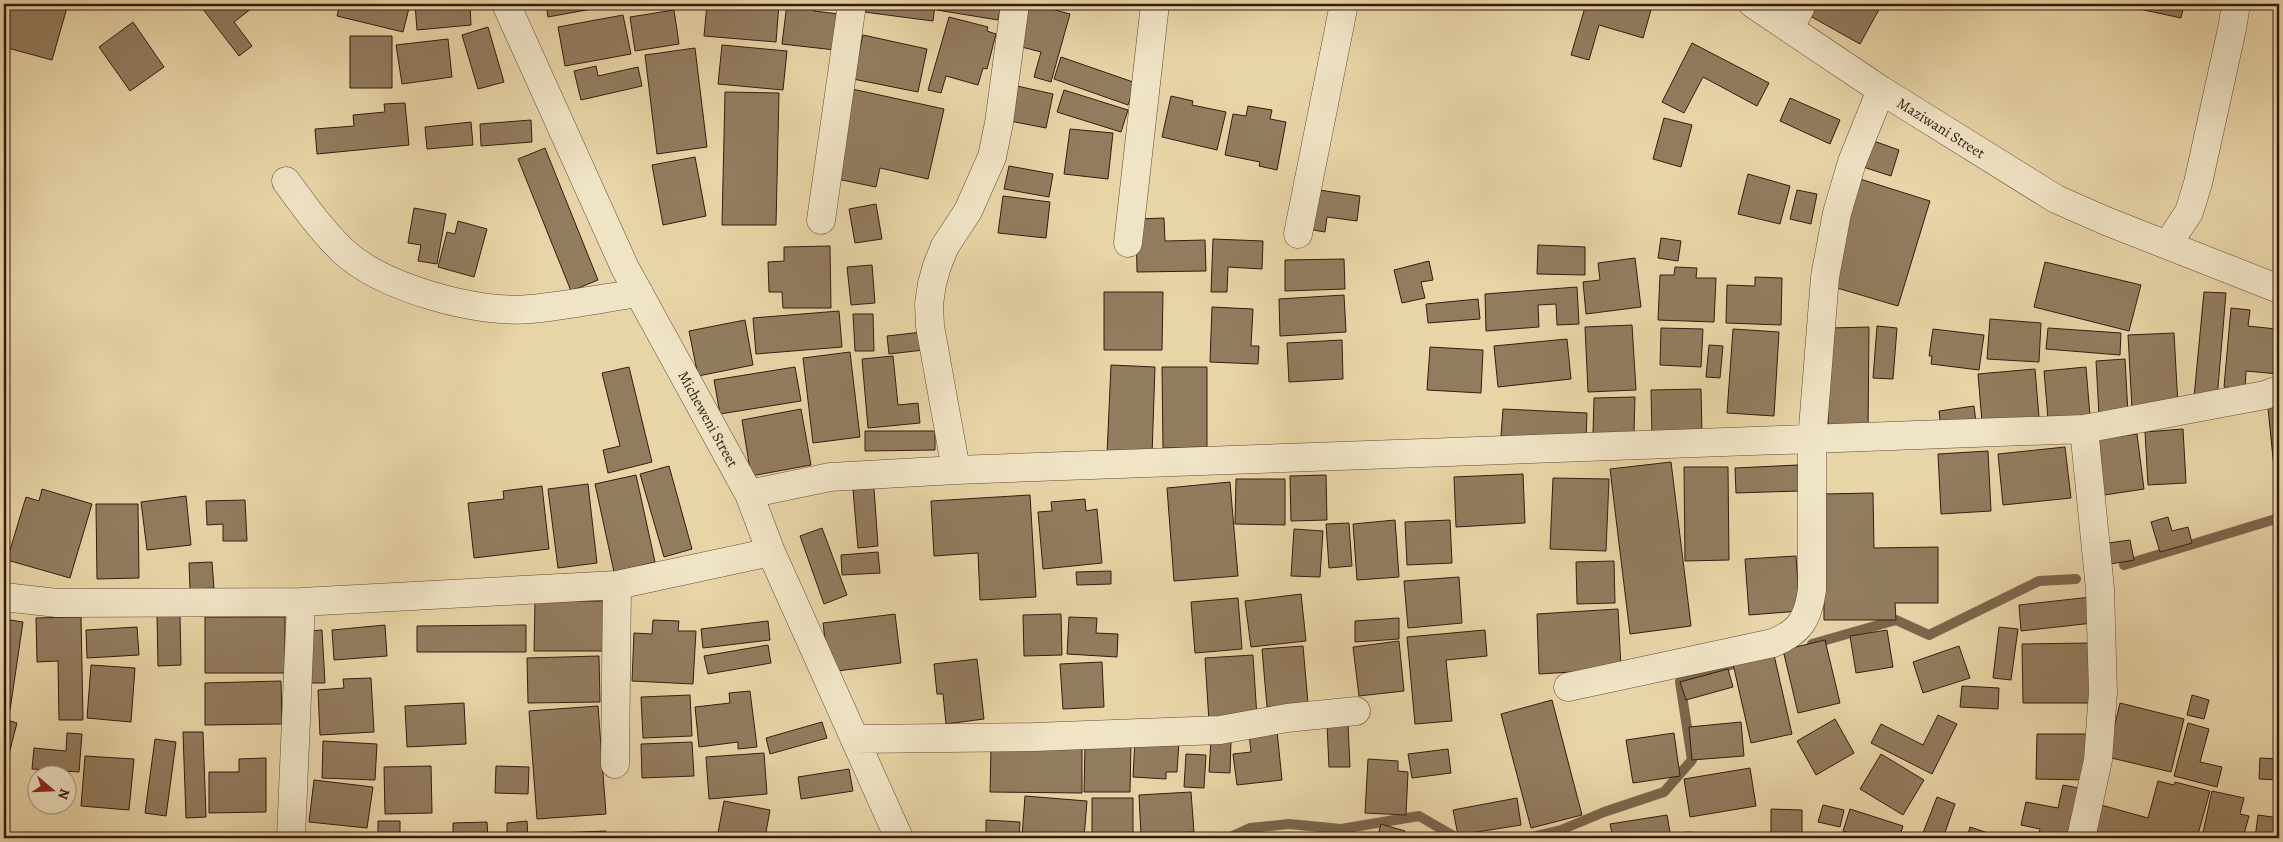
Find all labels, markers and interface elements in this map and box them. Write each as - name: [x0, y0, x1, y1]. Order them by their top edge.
- street label: Maziwani Street: [1893, 93, 1989, 163]
- street label: Micheweni Street: [673, 367, 743, 471]
- north arrow: [28, 764, 78, 814]
- text: N: [53, 786, 74, 802]

